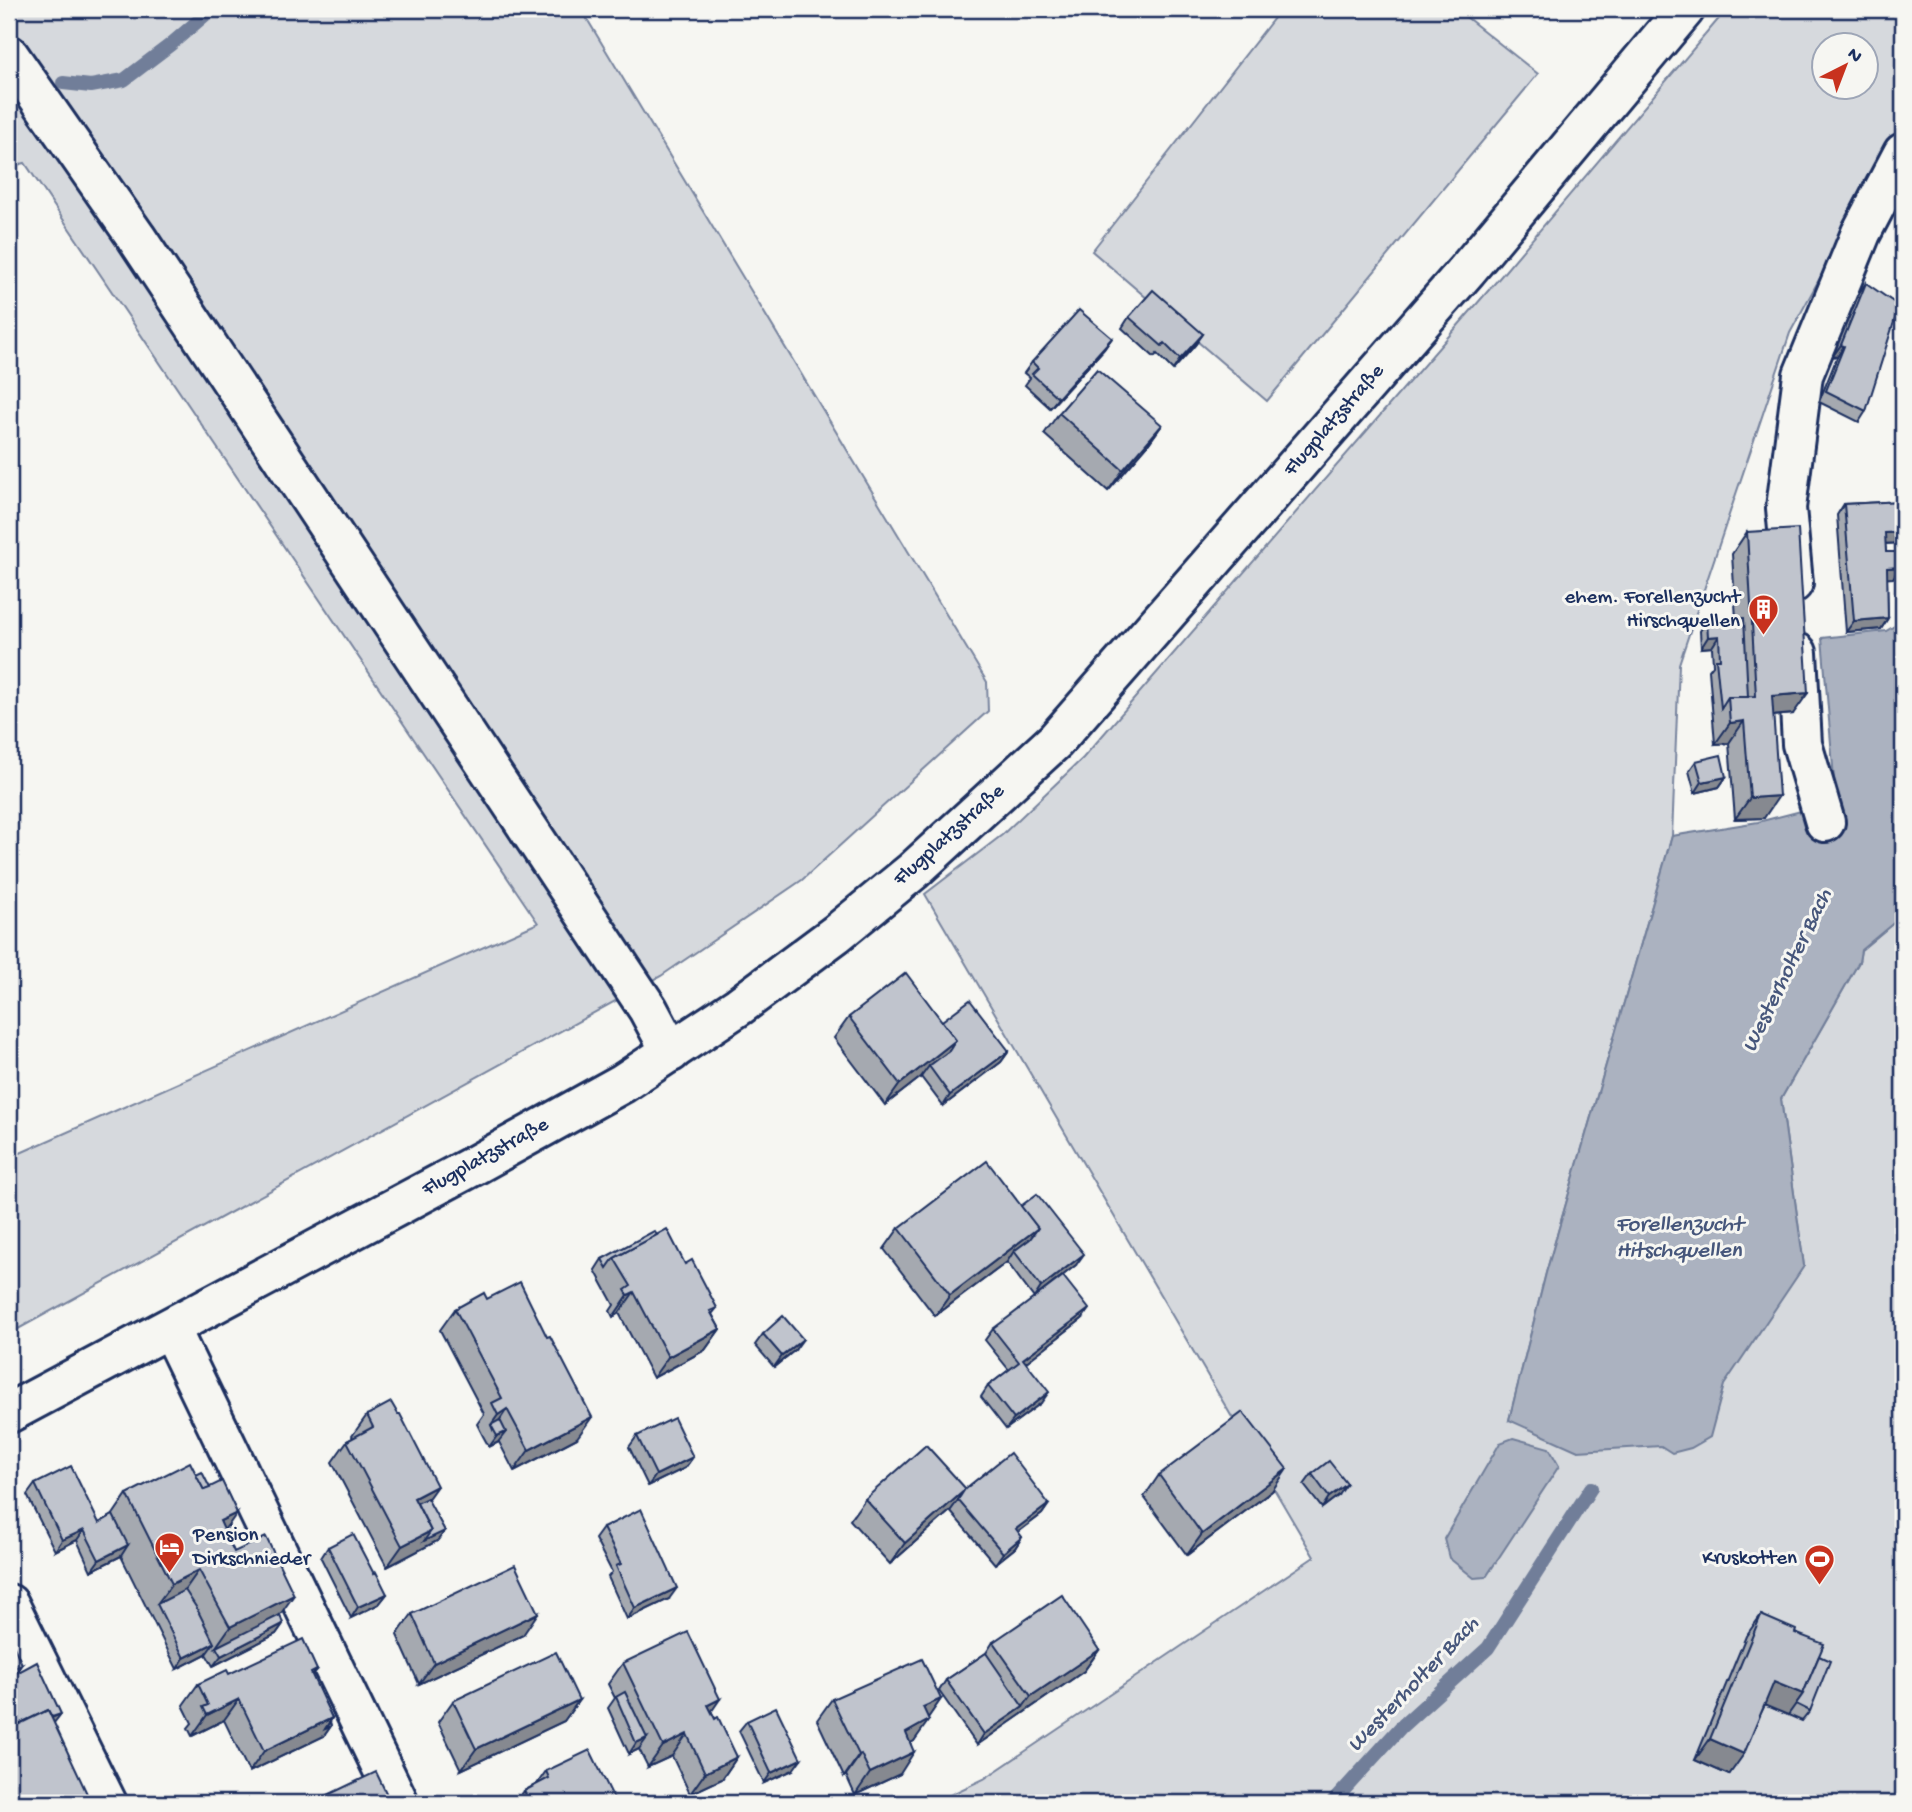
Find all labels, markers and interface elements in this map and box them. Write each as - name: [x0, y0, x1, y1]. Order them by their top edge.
- north arrow: [1811, 32, 1881, 102]
- text: N: [1842, 43, 1866, 69]
- street label: Flugplatzstraße: [1279, 359, 1391, 483]
- place label: ehem. Forellenzucht Hirschquellen: [1564, 586, 1742, 635]
- building icon: ehem. Forellenzucht Hirschquellen: [1746, 593, 1780, 637]
- street label: Flugplatzstraße: [889, 779, 1011, 893]
- water label: Westerholter Bach: [1737, 884, 1839, 1057]
- street label: Flugplatzstraße: [418, 1112, 555, 1204]
- water label: Forellenzucht Hitschquellen: [1615, 1212, 1746, 1265]
- place label: Pension Dirkschnieder: [191, 1524, 312, 1573]
- hotel icon: Pension Dirkschnieder: [153, 1531, 187, 1575]
- sports icon: Kruskotten: [1803, 1542, 1837, 1586]
- place label: Kruskotten: [1702, 1547, 1797, 1572]
- water label: Westerholter Bach: [1342, 1611, 1486, 1758]

